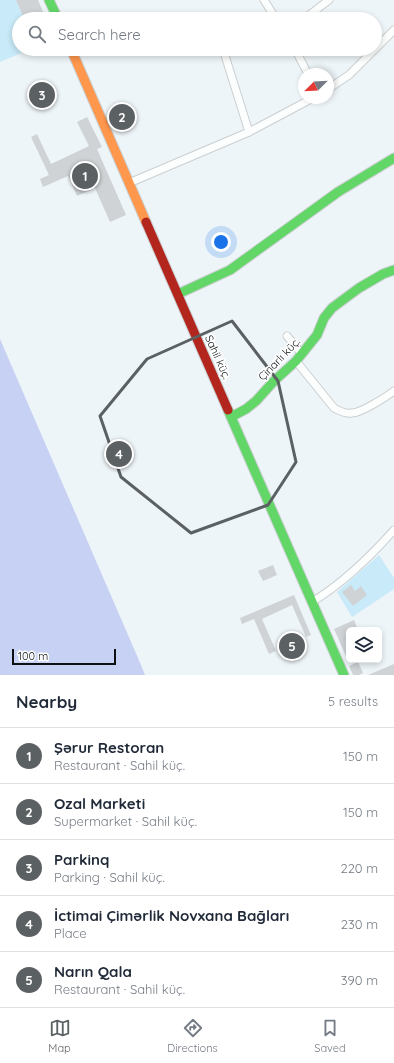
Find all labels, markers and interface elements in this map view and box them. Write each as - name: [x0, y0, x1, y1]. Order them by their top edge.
- search box: [12, 12, 382, 56]
- icon: search: [26, 23, 48, 45]
- text: Search here: [58, 25, 141, 44]
- north arrow: [298, 68, 334, 104]
- pin: 3: [29, 80, 55, 110]
- pin: 2: [109, 102, 135, 132]
- pin: 1: [72, 161, 98, 191]
- your location: [211, 232, 231, 252]
- street label: Sahil küç.: [202, 333, 234, 381]
- street label: Çinarlı küç.: [255, 335, 303, 383]
- pin: 4: [106, 439, 132, 469]
- map controls: [346, 627, 382, 663]
- button: layers: [346, 627, 382, 663]
- pin: 5: [279, 631, 305, 661]
- scale bar: [12, 647, 116, 666]
- text: 100 m: [18, 649, 48, 663]
- text: Nearby: [16, 691, 77, 712]
- text: 5 results: [328, 693, 378, 709]
- text: Şərur Restoran: [54, 738, 164, 757]
- text: 1: [26, 748, 32, 764]
- text: 150 m: [343, 748, 378, 764]
- text: Restaurant · Sahil küç.: [54, 757, 185, 773]
- text: Ozal Marketi: [54, 794, 145, 813]
- text: 2: [25, 804, 33, 820]
- text: 150 m: [343, 804, 378, 820]
- text: Supermarket · Sahil küç.: [54, 813, 197, 829]
- text: Parkinq: [54, 850, 109, 869]
- text: 3: [26, 860, 32, 876]
- text: 220 m: [340, 860, 378, 876]
- text: Parking · Sahil küç.: [54, 869, 165, 885]
- text: İctimai Çimərlik Novxana Bağları: [54, 906, 289, 925]
- text: 4: [25, 916, 33, 932]
- text: 230 m: [341, 916, 378, 932]
- text: Place: [54, 925, 87, 941]
- text: Narın Qala: [54, 962, 132, 981]
- text: 5: [25, 972, 33, 988]
- text: 390 m: [341, 972, 378, 988]
- text: Restaurant · Sahil küç.: [54, 981, 185, 997]
- tab: Map: [48, 1017, 71, 1055]
- tab: Directions: [167, 1017, 218, 1055]
- tab: Saved: [314, 1017, 346, 1055]

